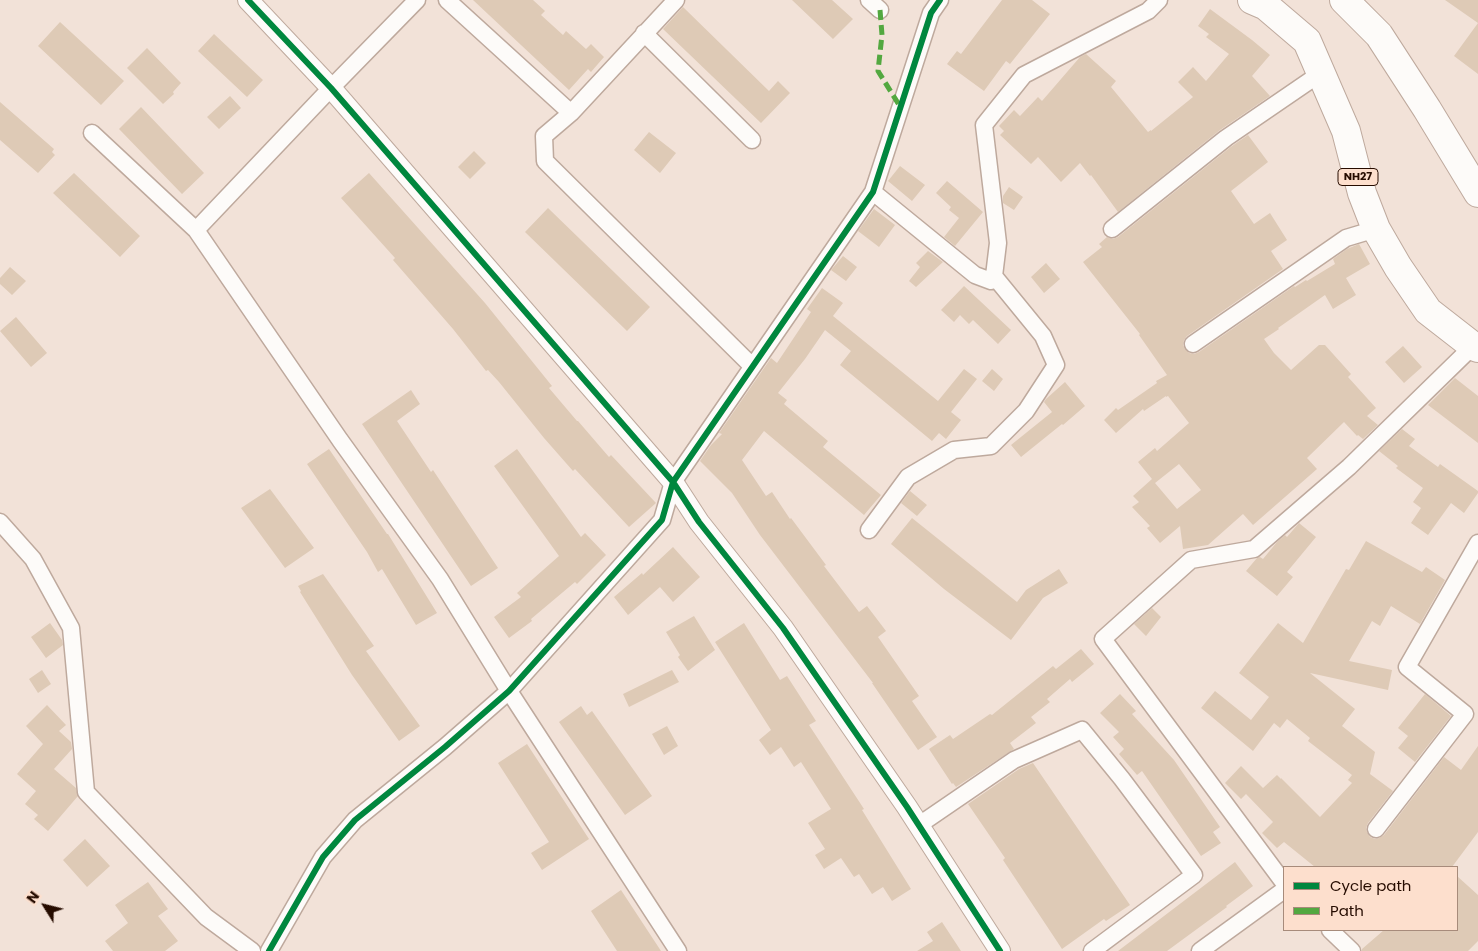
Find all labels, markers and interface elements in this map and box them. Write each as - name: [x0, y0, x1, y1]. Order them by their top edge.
- road number: NH27: [1338, 168, 1378, 186]
- legend: [1283, 866, 1458, 931]
- text: Cycle path: [1330, 875, 1411, 896]
- north arrow: [20, 881, 70, 931]
- text: N: [22, 887, 44, 907]
- text: Path: [1330, 900, 1364, 921]

